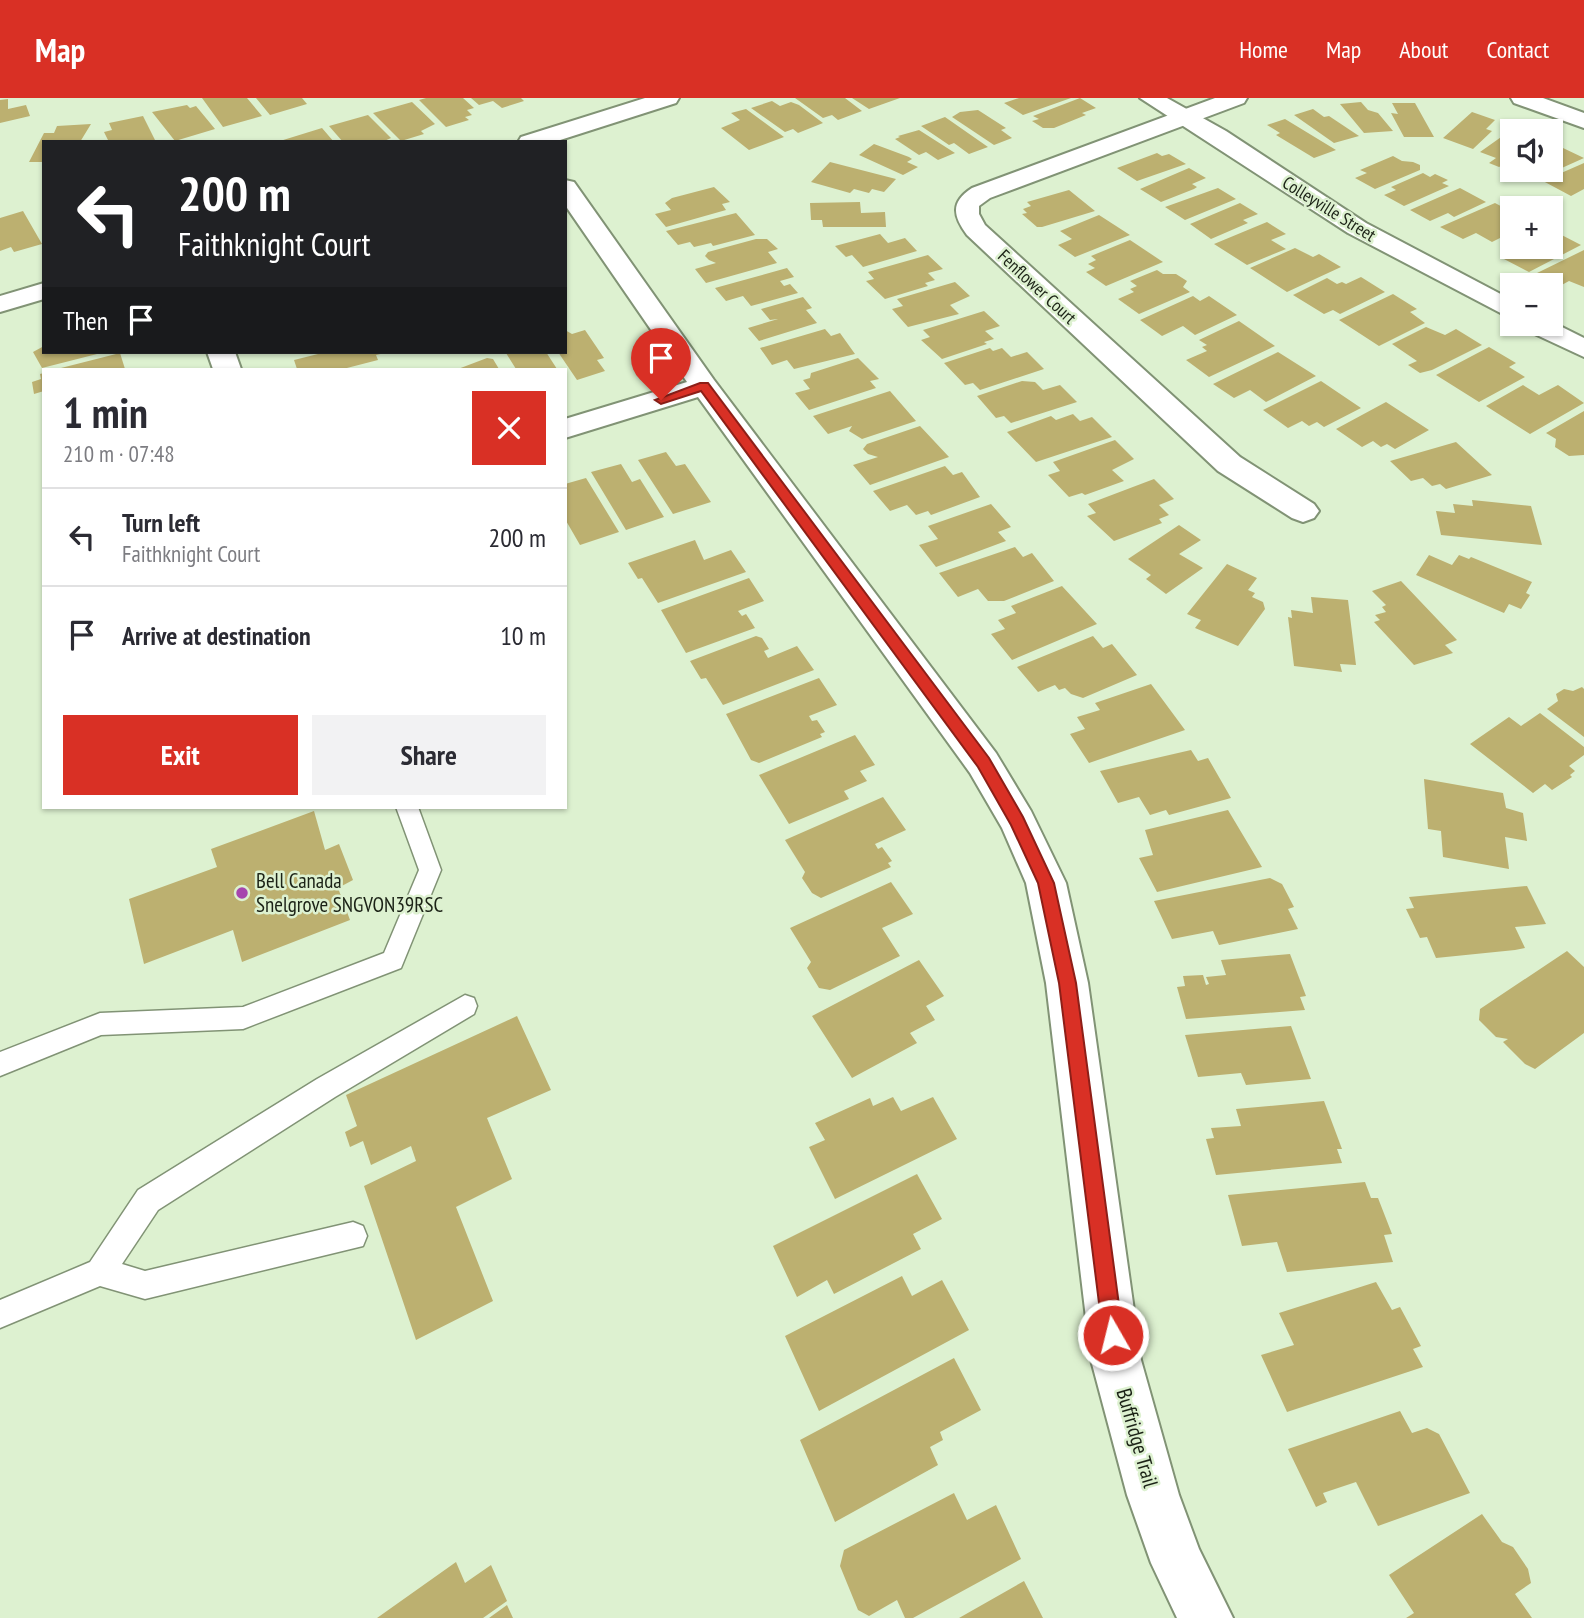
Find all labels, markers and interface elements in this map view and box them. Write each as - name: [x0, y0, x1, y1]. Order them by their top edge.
- text: Map: [35, 28, 85, 71]
- text: Home: [1239, 34, 1288, 65]
- text: Map: [1326, 34, 1361, 65]
- text: About: [1399, 34, 1448, 65]
- text: Contact: [1486, 34, 1549, 65]
- map controls: [1500, 119, 1563, 336]
- button: sound: [1500, 119, 1563, 182]
- text: 200 m: [178, 161, 291, 225]
- icon: left: [63, 168, 154, 259]
- street label: Colleyville Street: [1278, 171, 1380, 246]
- button: +: [1500, 196, 1563, 259]
- text: Faithknight Court: [178, 223, 371, 265]
- street label: Fenflower Court: [993, 244, 1081, 329]
- button: −: [1500, 273, 1563, 336]
- icon: arrive: [122, 301, 160, 339]
- text: Then: [63, 304, 108, 337]
- pin: [631, 328, 691, 400]
- icon: arrive: [642, 339, 680, 377]
- text: 1 min: [63, 385, 148, 440]
- button: close: [472, 391, 546, 465]
- text: 210 m · 07:48: [63, 439, 175, 468]
- text: Turn left: [122, 506, 200, 539]
- icon: left: [63, 518, 101, 556]
- text: 200 m: [488, 521, 546, 554]
- text: Faithknight Court: [122, 539, 260, 568]
- icon: arrive: [63, 616, 101, 654]
- text: Arrive at destination: [122, 619, 311, 652]
- text: 10 m: [500, 619, 546, 652]
- button: Exit: [63, 715, 298, 795]
- button: Share: [312, 715, 546, 795]
- place label: Bell Canada Snelgrove SNGVON39RSC: [256, 867, 443, 918]
- marker: Bell Canada Snelgrove SNGVON39RSC: [234, 885, 250, 901]
- position arrow: [1076, 1298, 1150, 1372]
- street label: Buffridge Trail: [1110, 1385, 1165, 1491]

